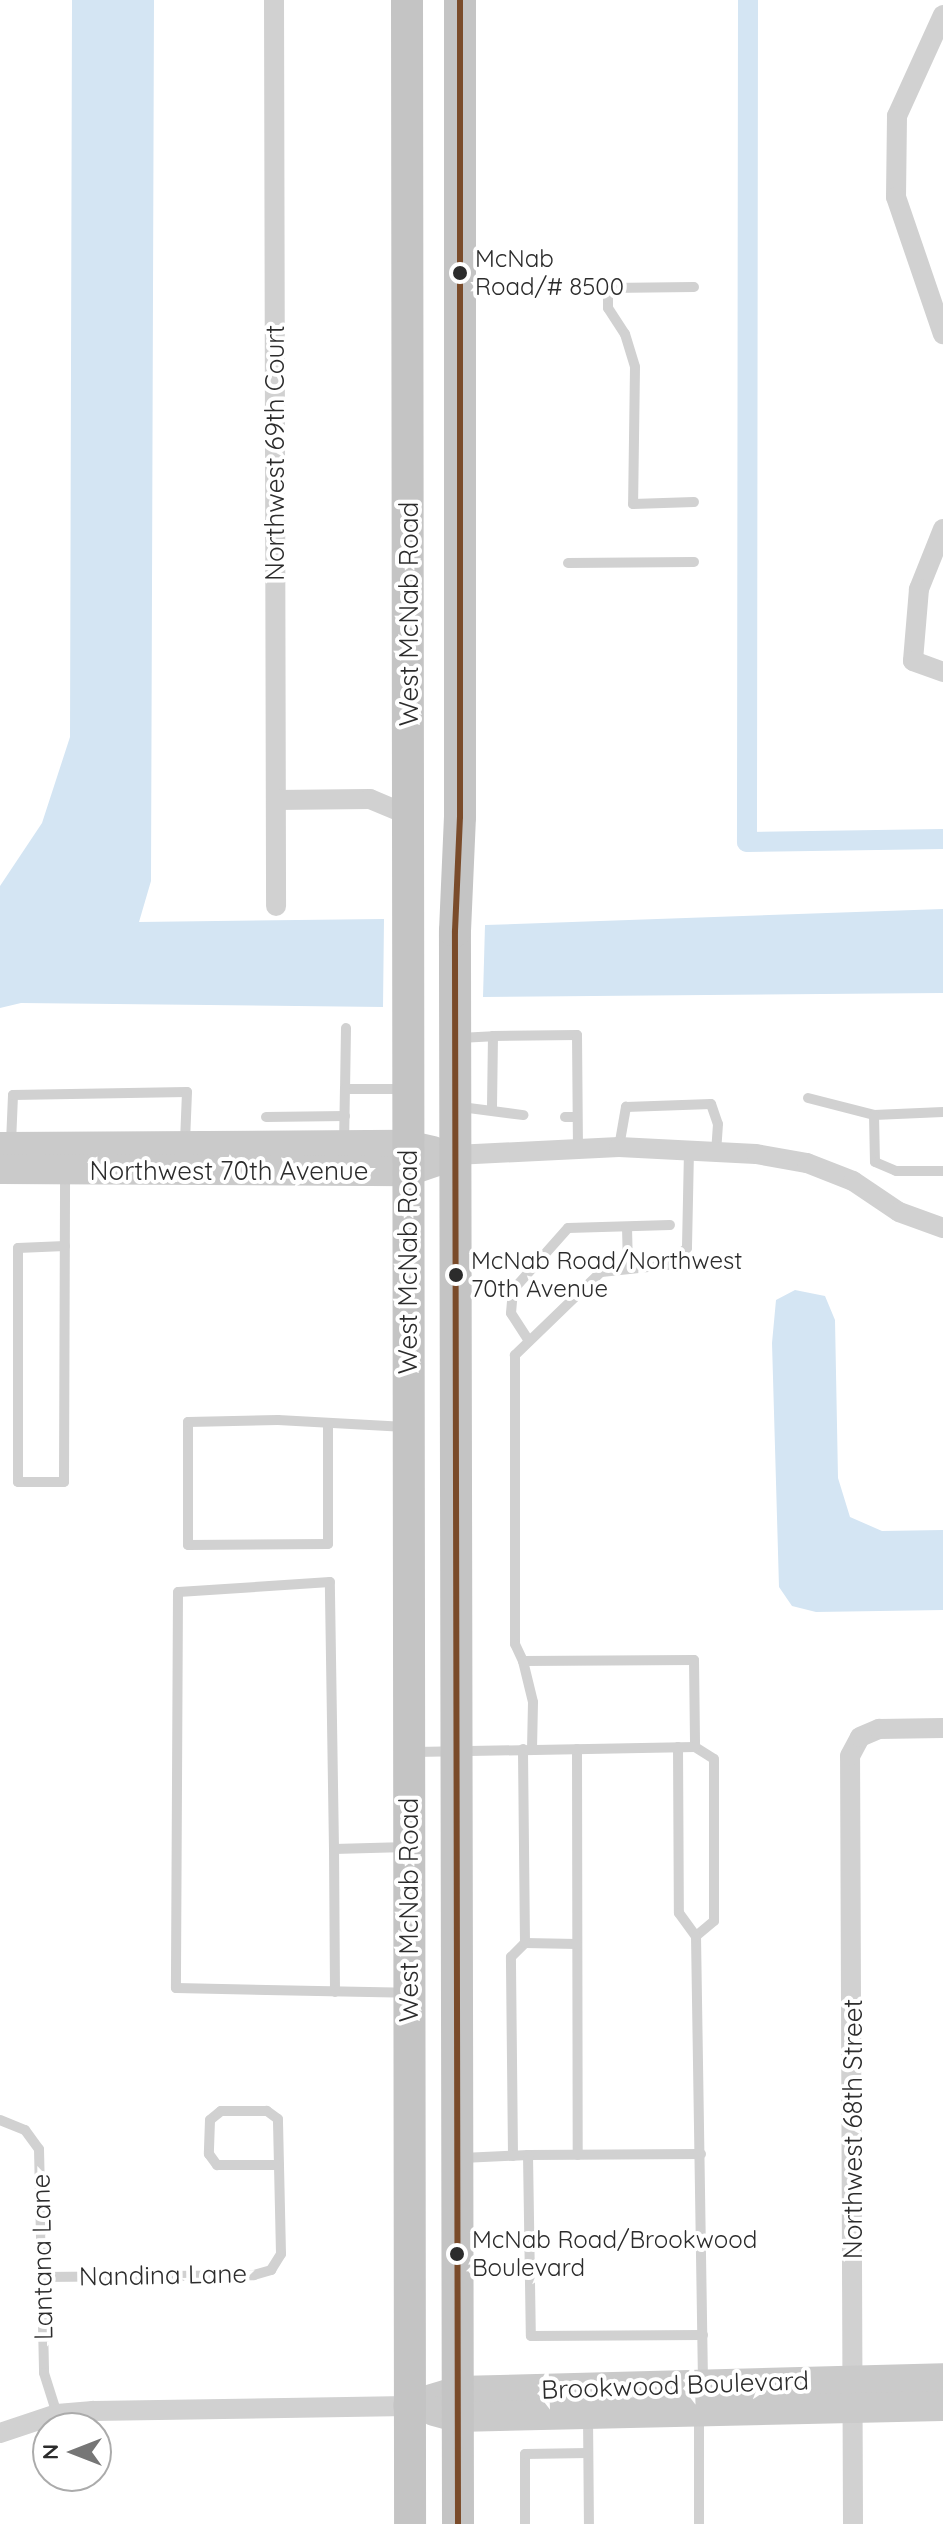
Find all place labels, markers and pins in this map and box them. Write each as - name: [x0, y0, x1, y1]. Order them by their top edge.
- place label: McNab Road/# 8500: [475, 245, 624, 301]
- marker: McNab Road/# 8500: [452, 265, 468, 281]
- place label: McNab Road/Northwest 70th Avenue: [471, 1247, 742, 1303]
- marker: McNab Road/Northwest 70th Avenue: [448, 1267, 464, 1283]
- place label: McNab Road/Brookwood Boulevard: [472, 2226, 757, 2282]
- marker: McNab Road/Brookwood Boulevard: [449, 2246, 465, 2262]

